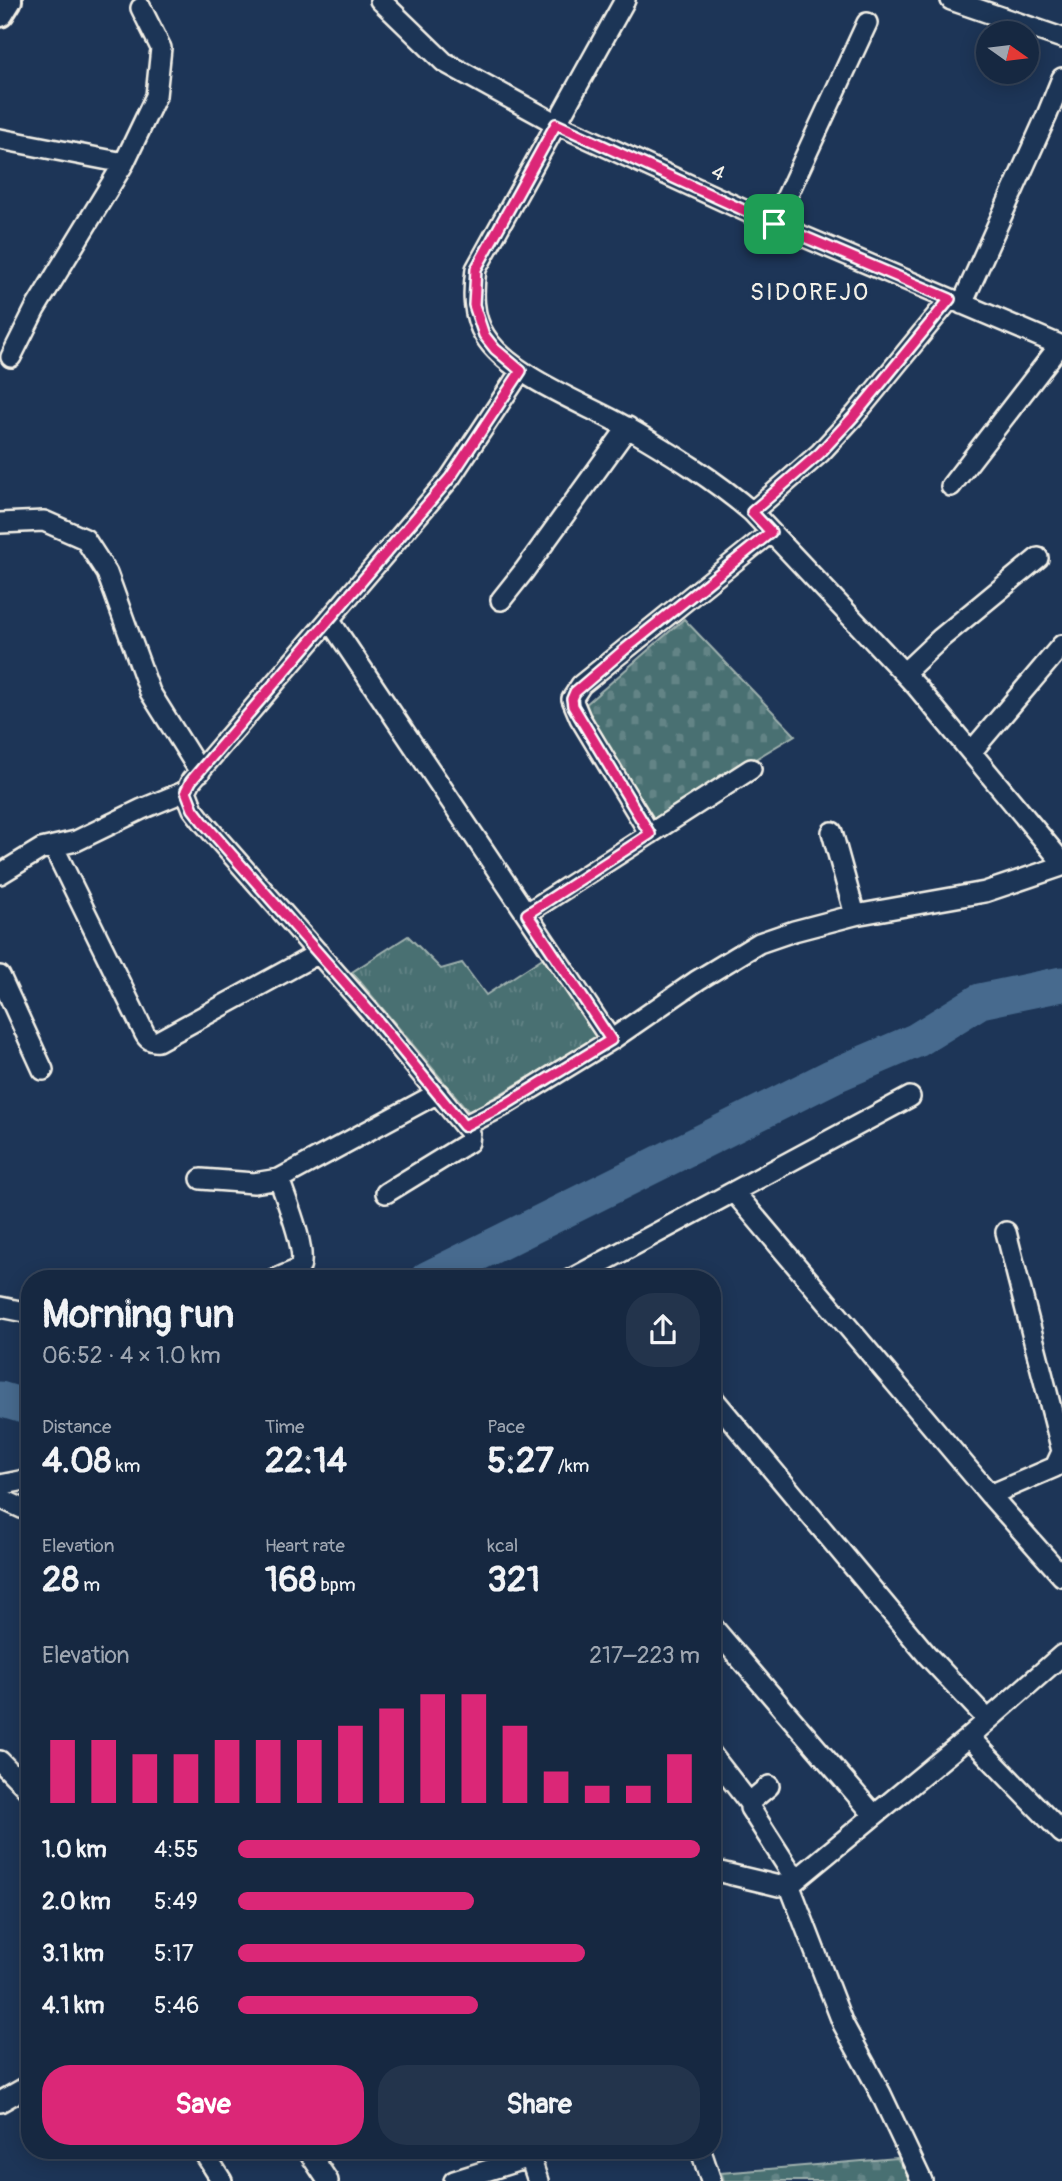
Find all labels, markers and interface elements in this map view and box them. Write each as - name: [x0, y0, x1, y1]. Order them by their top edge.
- north arrow: [976, 21, 1040, 84]
- map controls: [976, 21, 1039, 84]
- street label: 4: [707, 158, 729, 188]
- pin: [744, 194, 804, 254]
- icon: arrive: [755, 205, 793, 243]
- district label: SIDOREJO: [750, 278, 870, 307]
- text: Morning run: [42, 1291, 234, 1339]
- button: share: [626, 1293, 700, 1367]
- text: 06:52 · 4 × 1.0 km: [42, 1341, 221, 1370]
- text: Distance: [42, 1415, 111, 1439]
- text: Time: [265, 1415, 304, 1439]
- text: Pace: [487, 1415, 525, 1439]
- text: 4.08: [42, 1439, 112, 1483]
- text: 22:14: [265, 1439, 347, 1483]
- text: 5:27: [487, 1439, 554, 1483]
- text: km: [112, 1454, 140, 1478]
- text: /km: [554, 1454, 589, 1478]
- text: Elevation: [42, 1534, 114, 1558]
- text: Heart rate: [265, 1534, 345, 1558]
- text: kcal: [487, 1534, 518, 1558]
- text: 28: [42, 1558, 79, 1602]
- text: 168: [265, 1558, 316, 1602]
- text: 321: [487, 1558, 540, 1602]
- text: m: [79, 1573, 100, 1597]
- text: bpm: [316, 1573, 356, 1597]
- text: Elevation: [42, 1641, 130, 1670]
- text: 217–223 m: [589, 1641, 700, 1670]
- text: 1.0 km: [42, 1835, 107, 1864]
- text: 4:55: [154, 1835, 198, 1864]
- text: 2.0 km: [42, 1887, 111, 1916]
- text: 5:49: [154, 1887, 198, 1916]
- text: 3.1 km: [42, 1939, 104, 1968]
- text: 5:17: [154, 1939, 194, 1968]
- text: 4.1 km: [42, 1991, 104, 2020]
- text: 5:46: [154, 1991, 199, 2020]
- button: Save: [42, 2065, 364, 2145]
- button: Share: [378, 2065, 700, 2145]

